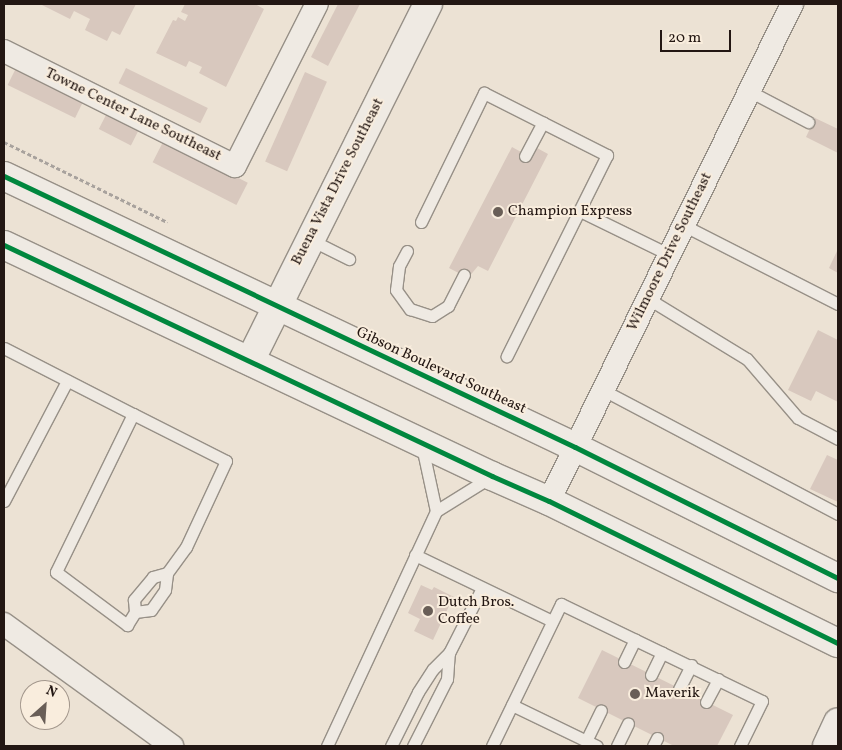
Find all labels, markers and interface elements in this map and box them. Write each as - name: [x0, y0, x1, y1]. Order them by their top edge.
- scale bar: [662, 20, 733, 52]
- text: 20 m: [668, 28, 701, 49]
- street label: Towne Center Lane Southeast: [42, 64, 224, 166]
- street label: Buena Vista Drive Southeast: [288, 95, 388, 269]
- street label: Wilmoore Drive Southeast: [624, 170, 716, 334]
- place label: Champion Express: [508, 203, 632, 221]
- marker: Champion Express: [492, 206, 504, 218]
- street label: Gibson Boulevard Southeast: [353, 324, 529, 418]
- place label: Dutch Bros. Coffee: [438, 593, 514, 628]
- marker: Dutch Bros. Coffee: [422, 605, 434, 617]
- north arrow: [20, 680, 70, 730]
- text: N: [43, 681, 60, 703]
- place label: Maverik: [645, 685, 700, 703]
- marker: Maverik: [629, 688, 641, 700]

